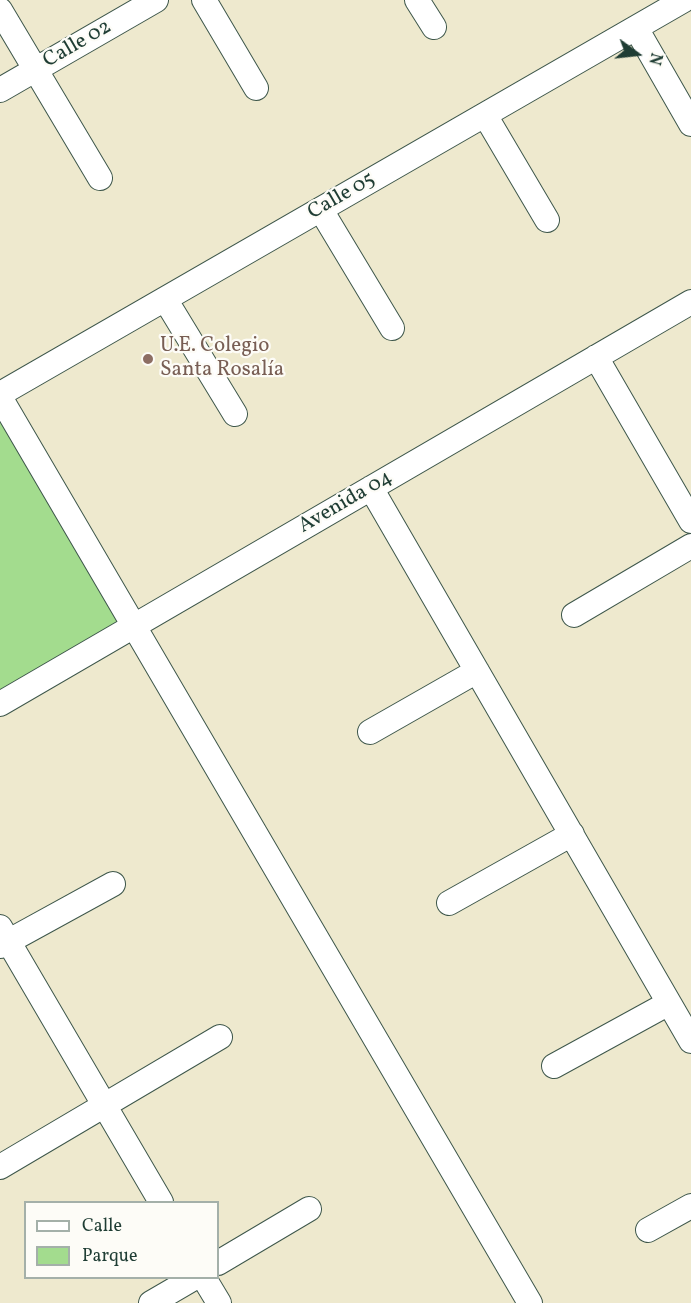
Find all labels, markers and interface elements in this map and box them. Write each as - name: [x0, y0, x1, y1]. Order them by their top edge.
- street label: Calle 02: [39, 15, 117, 75]
- north arrow: [607, 24, 667, 84]
- text: N: [642, 50, 667, 67]
- street label: Calle 05: [304, 168, 380, 226]
- place label: U.E. Colegio Santa Rosalía: [160, 334, 284, 384]
- marker: U.E. Colegio Santa Rosalía: [141, 352, 155, 366]
- street label: Avenida 04: [295, 466, 397, 540]
- legend: [24, 1201, 219, 1279]
- text: Calle: [82, 1214, 122, 1239]
- text: Parque: [82, 1244, 137, 1269]

